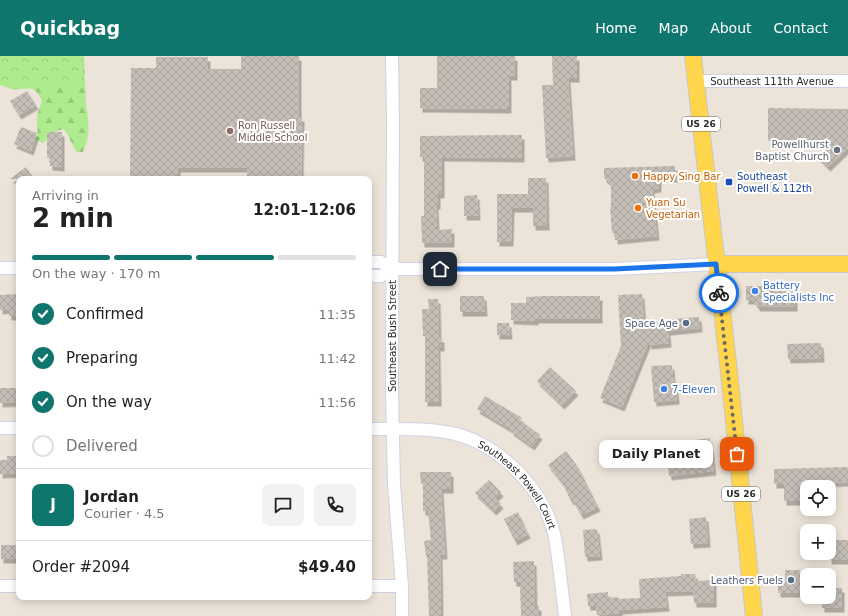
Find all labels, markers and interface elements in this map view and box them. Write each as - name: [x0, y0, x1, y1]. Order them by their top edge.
- text: Quickbag: [20, 17, 120, 39]
- text: Home: [595, 20, 637, 36]
- text: Map: [659, 20, 688, 36]
- text: About: [710, 20, 752, 36]
- text: Contact: [774, 20, 828, 36]
- street label: Southeast 111th Avenue: [710, 76, 834, 87]
- road number: US 26: [682, 117, 720, 131]
- place label: Ron Russell Middle School: [238, 120, 307, 143]
- marker: Ron Russell Middle School: [225, 126, 235, 136]
- place label: Powellhurst Baptist Church: [755, 139, 829, 162]
- marker: Powellhurst Baptist Church: [832, 145, 842, 155]
- marker: Happy Sing Bar: [630, 171, 640, 181]
- place label: Happy Sing Bar: [643, 171, 721, 182]
- place label: Southeast Powell & 112th: [737, 171, 812, 194]
- marker: Southeast Powell & 112th: [724, 177, 734, 187]
- text: Arriving in: [32, 188, 99, 203]
- place label: Yuan Su Vegetarian: [645, 197, 700, 220]
- text: 12:01–12:06: [253, 201, 356, 219]
- text: 2 min: [32, 203, 114, 233]
- marker: Yuan Su Vegetarian: [633, 203, 643, 213]
- pin: [423, 252, 457, 286]
- icon: home: [429, 258, 451, 280]
- text: On the way · 170 m: [32, 266, 160, 281]
- courier: [699, 273, 739, 313]
- street label: Southeast Bush Street: [387, 280, 398, 392]
- place label: Battery Specialists Inc: [763, 280, 834, 303]
- icon: bike: [708, 282, 730, 304]
- marker: Battery Specialists Inc: [750, 286, 760, 296]
- icon: check: [32, 303, 54, 325]
- text: Confirmed: [66, 305, 144, 323]
- text: 11:35: [319, 307, 356, 322]
- place label: Space Age: [625, 318, 678, 329]
- marker: Space Age: [681, 318, 691, 328]
- icon: check: [32, 347, 54, 369]
- text: Preparing: [66, 349, 138, 367]
- text: 11:42: [319, 351, 356, 366]
- marker: 7-Eleven: [659, 384, 669, 394]
- place label: 7-Eleven: [672, 384, 716, 395]
- icon: check: [32, 391, 54, 413]
- text: On the way: [66, 393, 152, 411]
- text: 11:56: [319, 395, 356, 410]
- text: Delivered: [66, 437, 138, 455]
- pin: [720, 437, 754, 471]
- street label: Southeast Powell Court: [476, 438, 558, 531]
- callout: Daily Planet: [599, 440, 713, 468]
- icon: bag: [726, 443, 748, 465]
- text: Daily Planet: [612, 446, 700, 461]
- map controls: [800, 480, 836, 604]
- button: locate: [800, 480, 836, 516]
- button: chat: [262, 484, 304, 526]
- button: phone: [314, 484, 356, 526]
- road number: US 26: [722, 487, 760, 501]
- text: Jordan: [84, 488, 139, 506]
- text: J: [50, 496, 56, 514]
- text: Courier · 4.5: [84, 506, 165, 521]
- button: +: [800, 524, 836, 560]
- text: Order #2094: [32, 558, 130, 576]
- text: $49.40: [298, 558, 356, 576]
- button: −: [800, 568, 836, 604]
- place label: Leathers Fuels: [711, 575, 783, 586]
- marker: Leathers Fuels: [786, 575, 796, 585]

